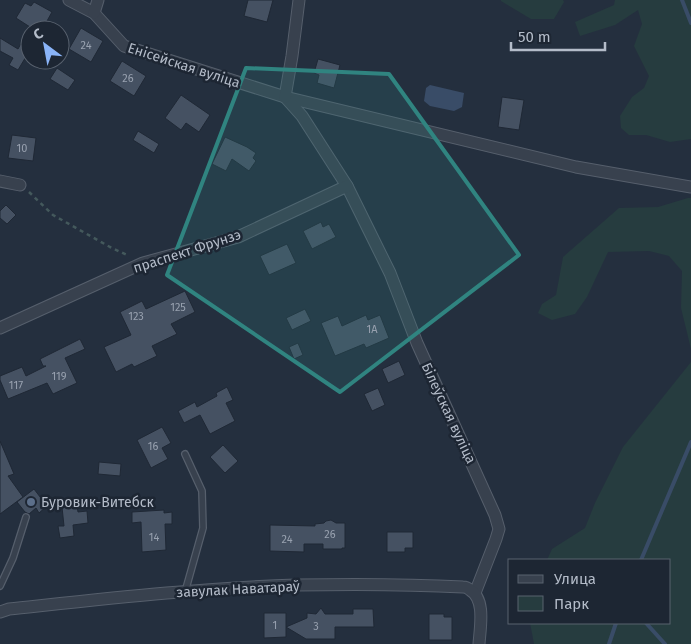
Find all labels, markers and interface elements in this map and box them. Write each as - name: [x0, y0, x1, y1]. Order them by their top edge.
- north arrow: [20, 20, 70, 70]
- scale bar: [511, 20, 605, 52]
- text: С: [30, 25, 46, 44]
- text: 50 m: [518, 28, 551, 46]
- house number: 24: [81, 39, 92, 52]
- street label: Енісейская вуліца: [126, 39, 242, 92]
- house number: 26: [122, 72, 134, 85]
- house number: 10: [17, 142, 27, 155]
- street label: праспект Фрунзэ: [131, 226, 243, 277]
- house number: 125: [170, 301, 186, 314]
- house number: 123: [128, 310, 144, 323]
- house number: 1А: [366, 323, 378, 336]
- street label: Білеўская вуліца: [418, 360, 479, 466]
- house number: 119: [51, 370, 67, 383]
- house number: 117: [9, 379, 23, 392]
- house number: 16: [148, 440, 158, 453]
- place label: Буровик-Витебск: [41, 494, 154, 511]
- marker: Буровик-Витебск: [25, 496, 37, 508]
- house number: 26: [324, 528, 336, 541]
- house number: 14: [149, 531, 159, 544]
- house number: 24: [282, 533, 293, 546]
- legend: [508, 559, 671, 624]
- text: Улица: [554, 570, 596, 588]
- street label: завулак Наватараў: [176, 578, 300, 601]
- text: Парк: [554, 595, 589, 613]
- house number: 1: [273, 619, 277, 632]
- house number: 3: [313, 620, 319, 633]

